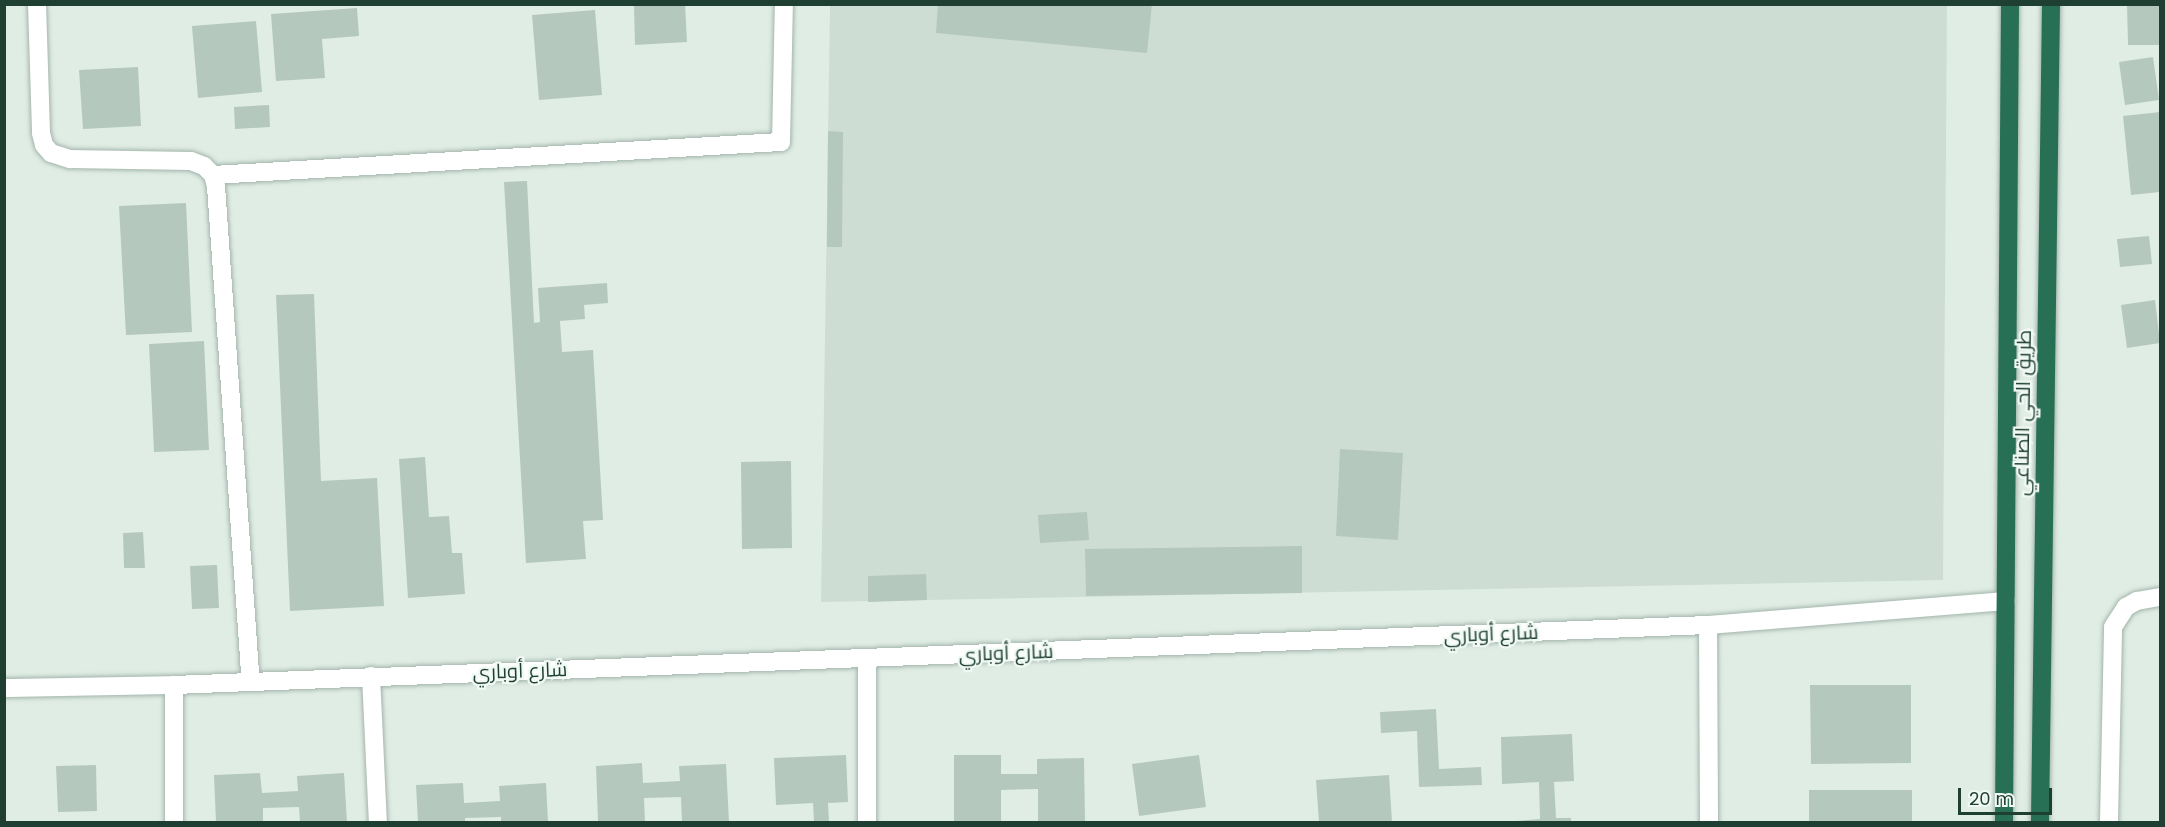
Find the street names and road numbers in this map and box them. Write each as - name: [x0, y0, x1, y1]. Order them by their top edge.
- street label: طريق الحي الصناعي: [2010, 330, 2036, 496]
- street label: شارع أوباري: [1443, 620, 1539, 648]
- street label: شارع أوباري: [958, 639, 1054, 667]
- street label: شارع أوباري: [472, 657, 568, 685]

